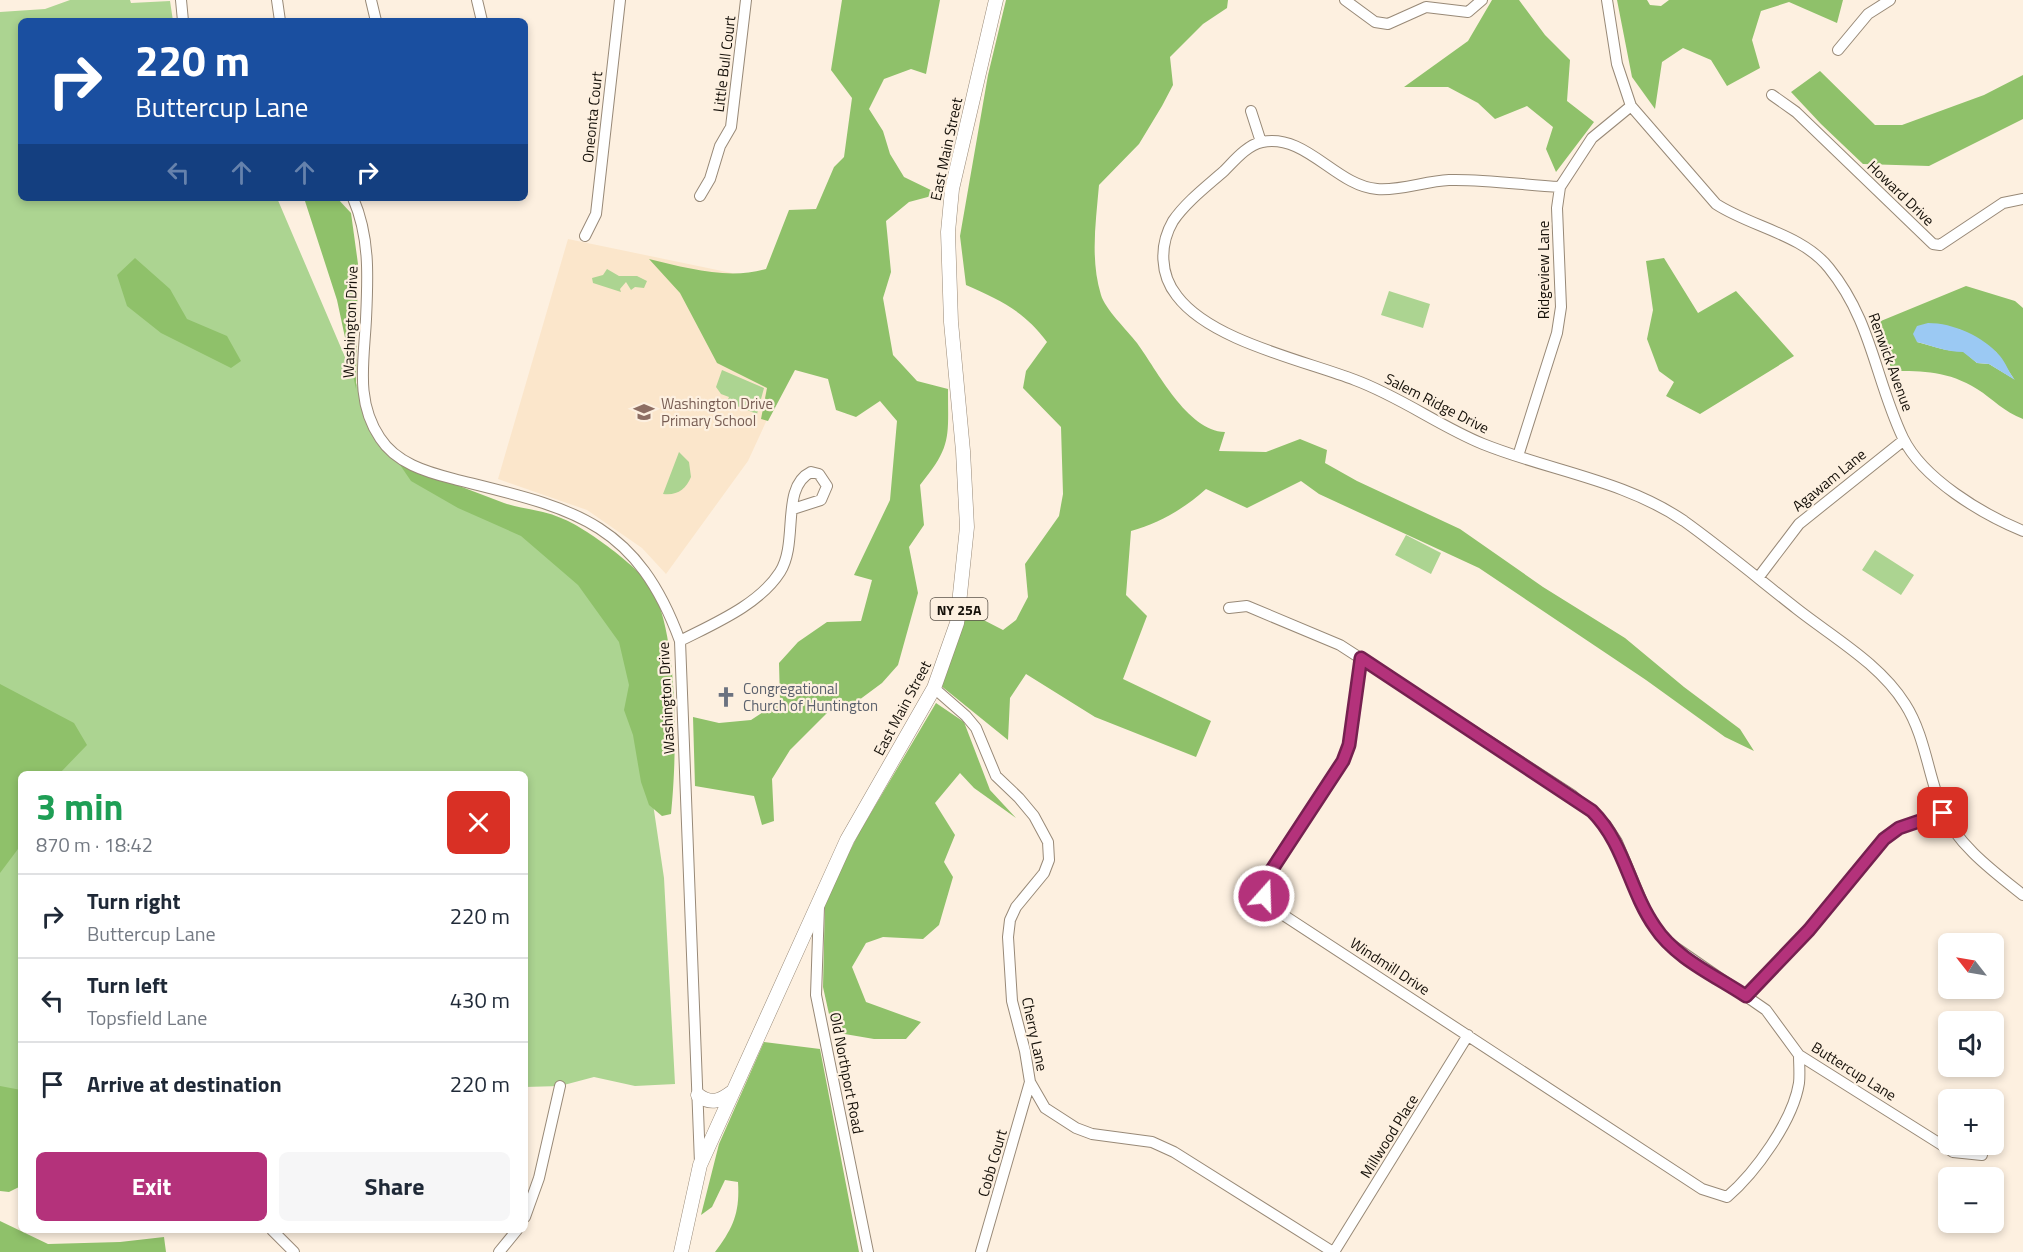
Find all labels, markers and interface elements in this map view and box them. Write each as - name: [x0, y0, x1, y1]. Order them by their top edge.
- street label: Little Bull Court: [707, 14, 741, 114]
- text: 220 m: [135, 28, 250, 92]
- icon: right: [36, 42, 114, 120]
- street label: Oneonta Court: [576, 69, 608, 164]
- text: Buttercup Lane: [135, 86, 309, 127]
- street label: East Main Street: [924, 95, 968, 203]
- street label: Howard Drive: [1862, 155, 1940, 231]
- icon: left: [162, 156, 195, 189]
- icon: ahead: [225, 156, 258, 189]
- icon: ahead: [288, 156, 321, 189]
- icon: right: [351, 156, 384, 189]
- street label: Ridgeview Lane: [1532, 221, 1555, 319]
- street label: Washington Drive: [337, 266, 363, 378]
- street label: Renwick Avenue: [1863, 310, 1919, 414]
- street label: Salem Ridge Drive: [1381, 367, 1493, 439]
- place label: Washington Drive Primary School: [661, 392, 773, 432]
- school or university icon: Washington Drive Primary School: [632, 400, 656, 424]
- street label: Agawam Lane: [1787, 443, 1871, 517]
- road number: NY 25A: [930, 598, 988, 620]
- street label: Washington Drive: [652, 641, 680, 755]
- street label: East Main Street: [867, 656, 937, 760]
- place label: Congregational Church of Huntington: [743, 677, 878, 717]
- church icon: Congregational Church of Huntington: [714, 685, 738, 709]
- text: 3 min: [36, 779, 123, 834]
- pin: [1917, 787, 1968, 838]
- button: close: [447, 791, 510, 854]
- icon: arrive: [1926, 796, 1959, 829]
- text: 870 m · 18:42: [36, 829, 153, 860]
- position arrow: [1232, 864, 1296, 928]
- text: Turn right: [87, 884, 181, 918]
- text: 220 m: [450, 899, 510, 933]
- icon: right: [36, 900, 69, 933]
- text: Buttercup Lane: [87, 918, 216, 949]
- street label: Windmill Drive: [1345, 931, 1435, 1001]
- north arrow: [1938, 933, 2004, 999]
- map controls: [1938, 933, 2004, 1233]
- text: Turn left: [87, 968, 168, 1002]
- text: 430 m: [450, 983, 510, 1017]
- icon: left: [36, 984, 69, 1017]
- street label: Cherry Lane: [1016, 995, 1054, 1073]
- text: Topsfield Lane: [87, 1002, 207, 1033]
- street label: Old Northport Road: [824, 1010, 870, 1136]
- button: sound: [1938, 1011, 2004, 1077]
- street label: Buttercup Lane: [1807, 1036, 1901, 1106]
- text: Arrive at destination: [87, 1067, 282, 1101]
- text: 220 m: [450, 1067, 510, 1101]
- icon: arrive: [36, 1068, 69, 1101]
- button: +: [1938, 1089, 2004, 1155]
- street label: Millwood Place: [1354, 1090, 1424, 1182]
- street label: Cobb Court: [971, 1126, 1013, 1200]
- button: Exit: [36, 1152, 267, 1221]
- button: Share: [279, 1152, 510, 1221]
- button: −: [1938, 1167, 2004, 1233]

